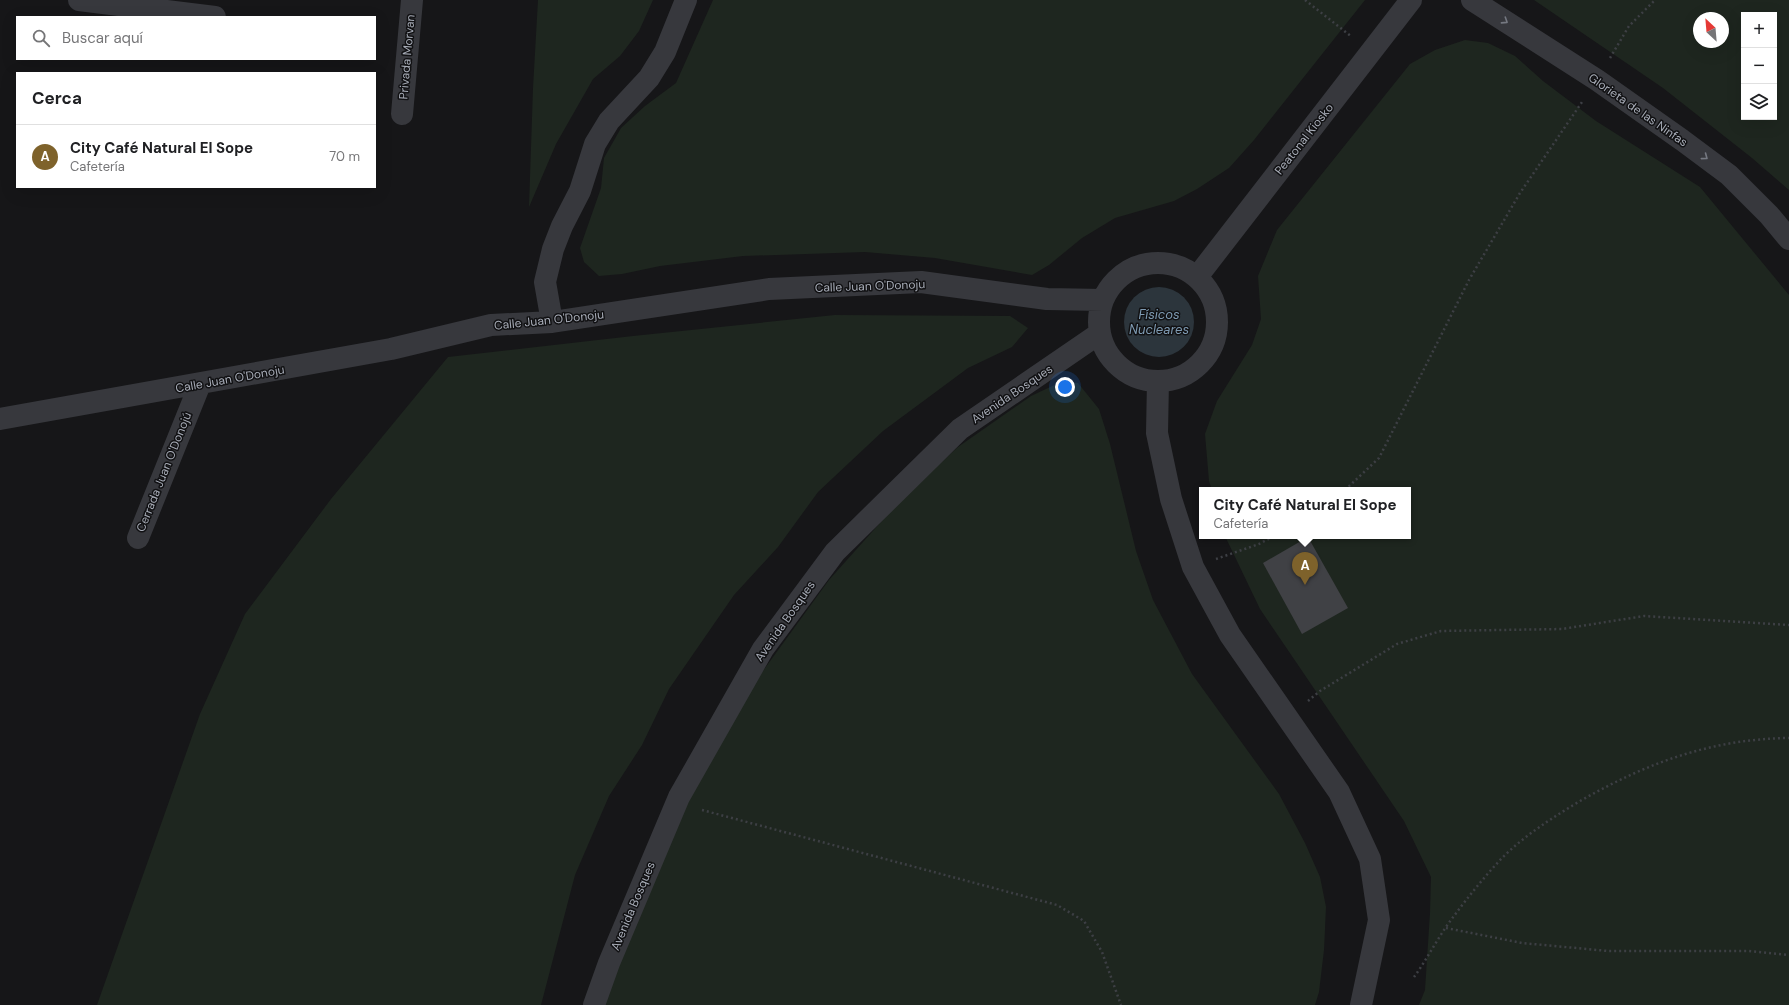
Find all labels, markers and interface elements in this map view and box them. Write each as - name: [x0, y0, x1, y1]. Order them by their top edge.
- north arrow: [1693, 12, 1729, 48]
- map controls: [1741, 12, 1777, 120]
- button: +: [1741, 12, 1777, 48]
- street label: Privada Morvan: [395, 14, 419, 100]
- search box: [16, 16, 376, 60]
- one-way arrow: [1501, 16, 1508, 24]
- icon: search: [30, 27, 52, 49]
- text: Buscar aquí: [62, 28, 143, 48]
- button: −: [1741, 48, 1777, 84]
- street label: Glorieta de las Ninfas: [1585, 70, 1691, 150]
- button: layers: [1741, 84, 1777, 120]
- text: Cerca: [32, 87, 82, 109]
- street label: Peatonal Kiosko: [1271, 100, 1337, 178]
- text: City Café Natural El Sope: [70, 138, 253, 158]
- text: A: [40, 148, 50, 165]
- text: 70 m: [329, 148, 360, 165]
- one-way arrow: [1700, 152, 1707, 159]
- text: Cafetería: [70, 158, 125, 175]
- street label: Calle Juan O'Donoju: [815, 276, 926, 296]
- street label: Calle Juan O'Donoju: [493, 306, 605, 334]
- water label: Físicos Nucleares: [1129, 306, 1189, 338]
- street label: Avenida Bosques: [968, 361, 1056, 427]
- street label: Calle Juan O'Donoju: [174, 362, 286, 396]
- your location: [1055, 377, 1075, 397]
- street label: Cerrada Juan O'Donojú: [133, 410, 195, 534]
- popup: [1199, 487, 1411, 539]
- text: City Café Natural El Sope: [1213, 495, 1397, 515]
- text: Cafetería: [1213, 515, 1268, 532]
- pin: A: [1292, 552, 1318, 585]
- street label: Avenida Bosques: [751, 578, 819, 664]
- street label: Avenida Bosques: [607, 859, 659, 953]

